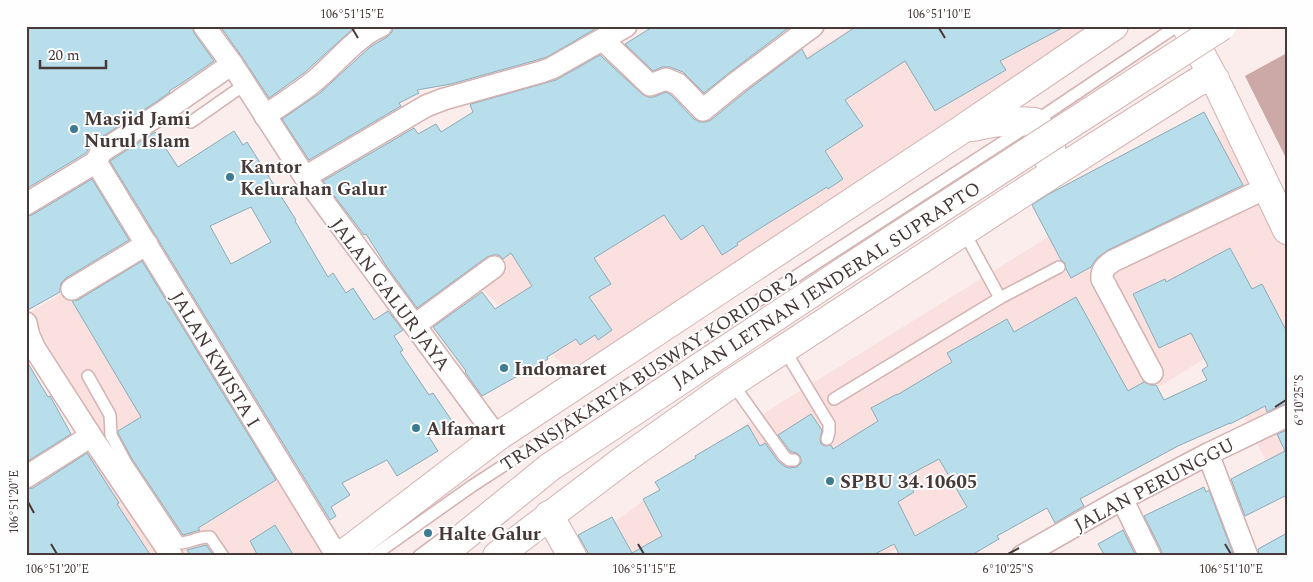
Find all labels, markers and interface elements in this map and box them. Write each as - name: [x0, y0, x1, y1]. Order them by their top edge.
- text: 106°51'15"E: [320, 5, 384, 24]
- text: 106°51'10"E: [907, 5, 971, 24]
- scale bar: [40, 38, 106, 70]
- text: 20 m: [48, 44, 80, 67]
- place label: Masjid Jami Nurul Islam: [84, 105, 190, 156]
- marker: Masjid Jami Nurul Islam: [68, 123, 80, 135]
- place label: Kantor Kelurahan Galur: [240, 153, 388, 204]
- marker: Kantor Kelurahan Galur: [224, 171, 236, 183]
- street label: JALAN LETNAN JENDERAL SUPRAPTO: [667, 174, 987, 396]
- street label: JALAN GALUR JAYA: [323, 212, 457, 378]
- street label: TRANSJAKARTA BUSWAY KORIDOR 2: [495, 265, 803, 479]
- street label: JALAN KWISTA I: [162, 286, 267, 434]
- place label: Indomaret: [514, 355, 607, 384]
- marker: Indomaret: [498, 362, 510, 374]
- text: 6°10'25"S: [1290, 375, 1309, 425]
- place label: Alfamart: [426, 415, 506, 444]
- marker: Alfamart: [410, 422, 422, 434]
- street label: JALAN PERUNGGU: [1069, 431, 1240, 540]
- place label: SPBU 34.10605: [840, 468, 978, 497]
- text: 106°51'20"E: [5, 470, 24, 534]
- marker: SPBU 34.10605: [824, 475, 836, 487]
- place label: Halte Galur: [438, 520, 542, 549]
- marker: Halte Galur: [422, 527, 434, 539]
- text: 106°51'20"E: [25, 560, 89, 579]
- text: 106°51'15"E: [612, 560, 676, 579]
- text: 6°10'25"S: [983, 560, 1033, 579]
- text: 106°51'10"E: [1199, 560, 1263, 579]

